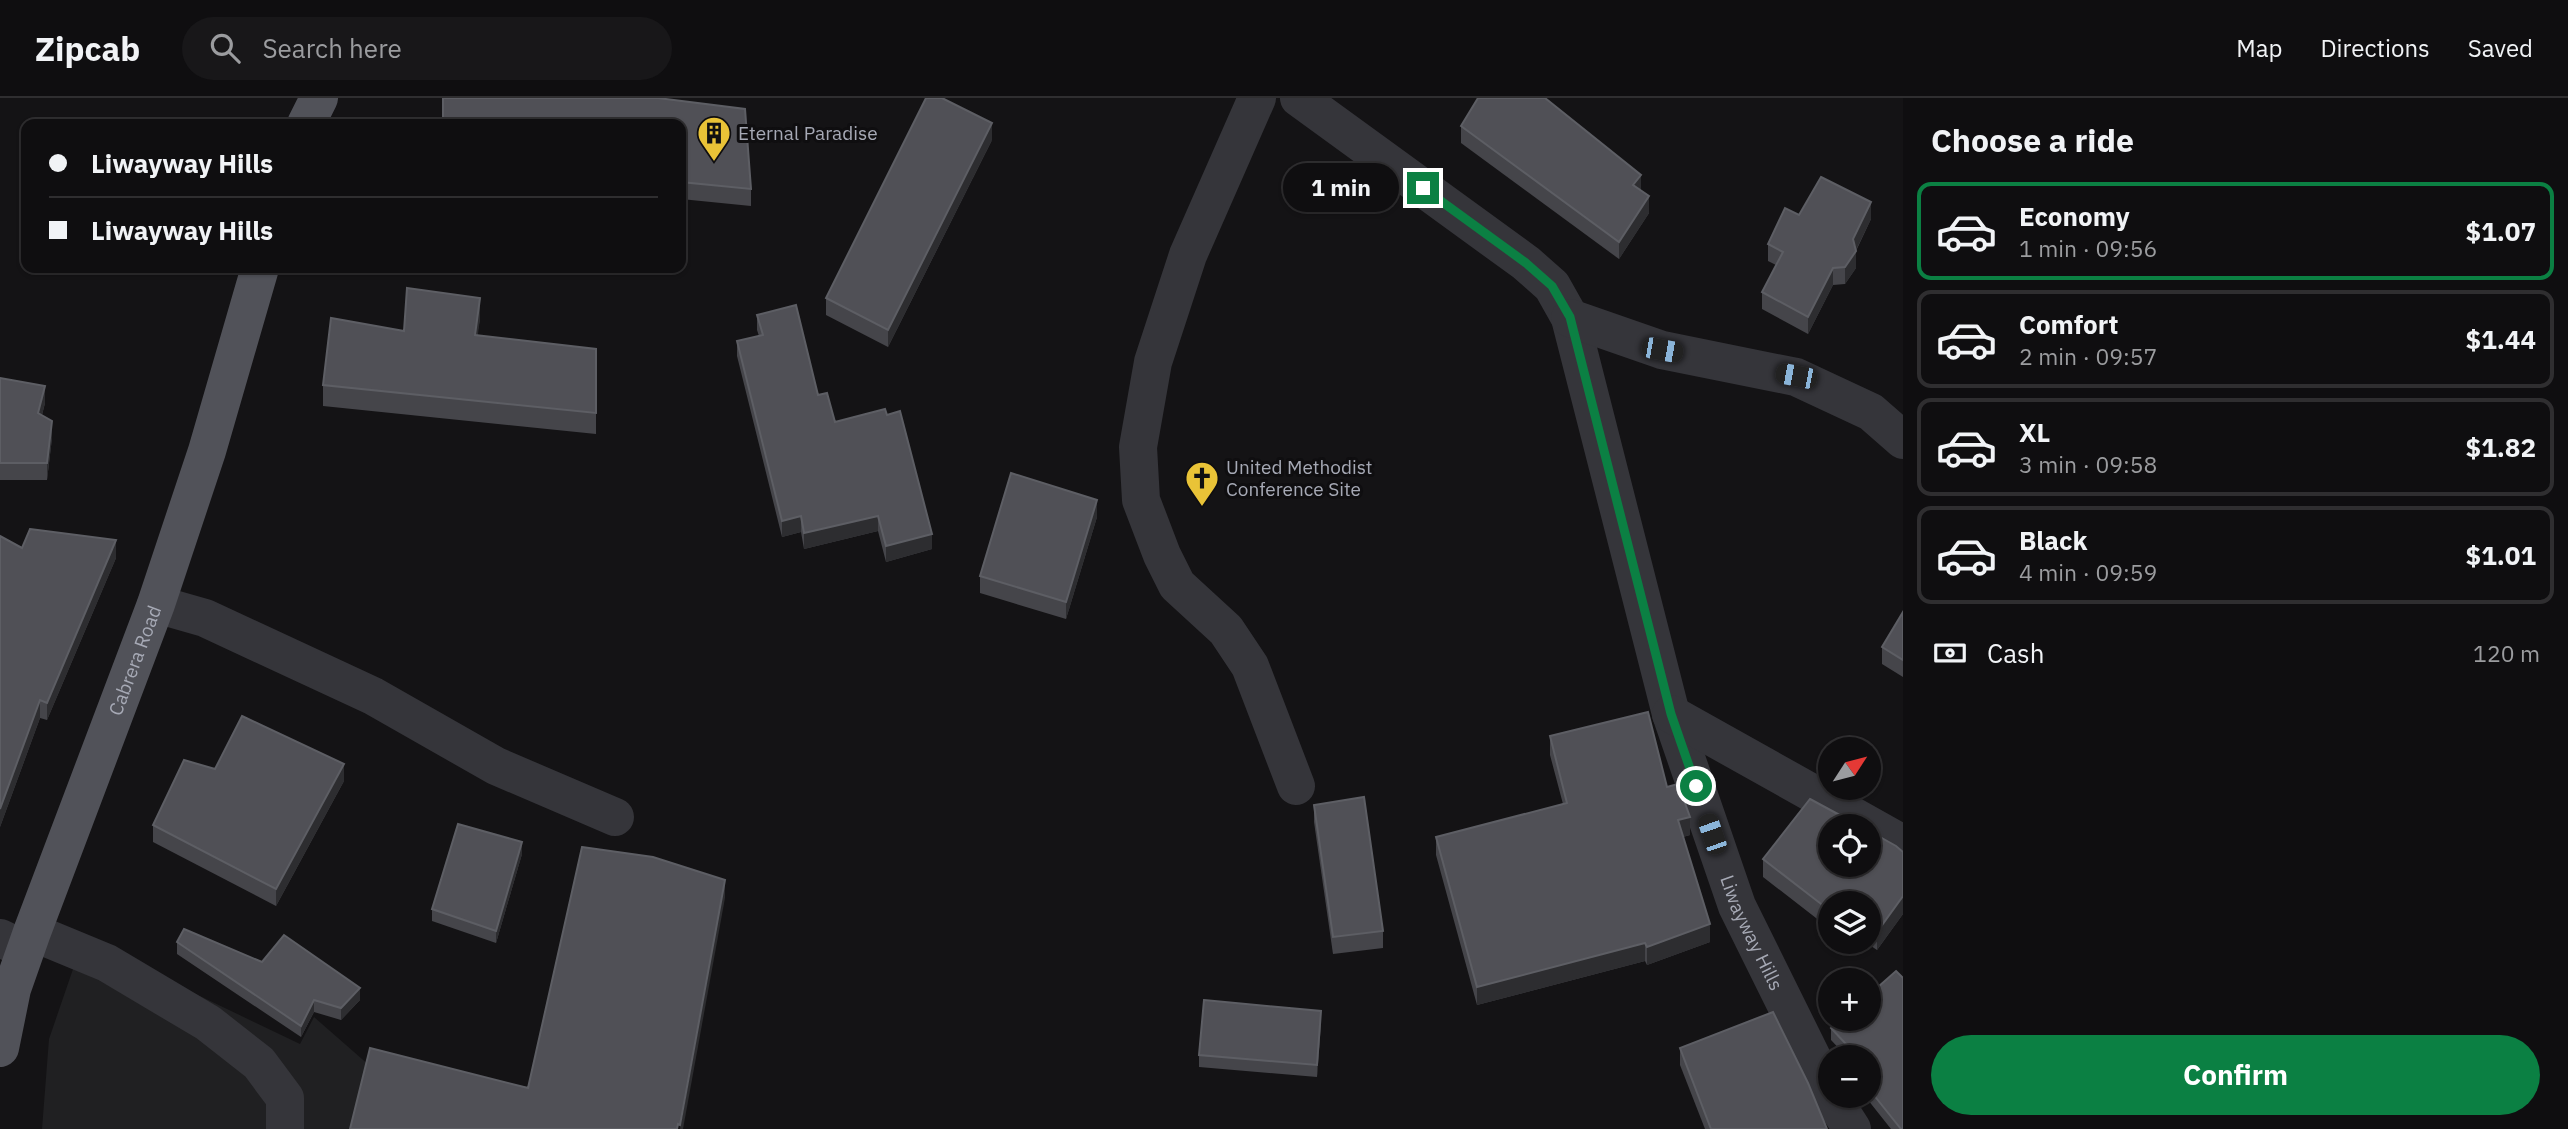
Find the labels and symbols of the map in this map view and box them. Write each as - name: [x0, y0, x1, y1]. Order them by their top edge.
- building icon: Eternal Paradise: [695, 114, 733, 163]
- place label: Eternal Paradise: [738, 121, 878, 145]
- callout: 1 min: [1283, 164, 1398, 212]
- route end: [1407, 172, 1439, 204]
- car: [1640, 336, 1685, 364]
- car: [1774, 362, 1819, 390]
- place label: United Methodist Conference Site: [1226, 455, 1372, 501]
- church icon: United Methodist Conference Site: [1183, 459, 1221, 508]
- street label: Cabrera Road: [103, 602, 166, 719]
- north arrow: [1818, 737, 1881, 800]
- route start: [1680, 770, 1712, 802]
- car: [1696, 811, 1729, 857]
- street label: Liwayway Hills: [1715, 872, 1789, 994]

